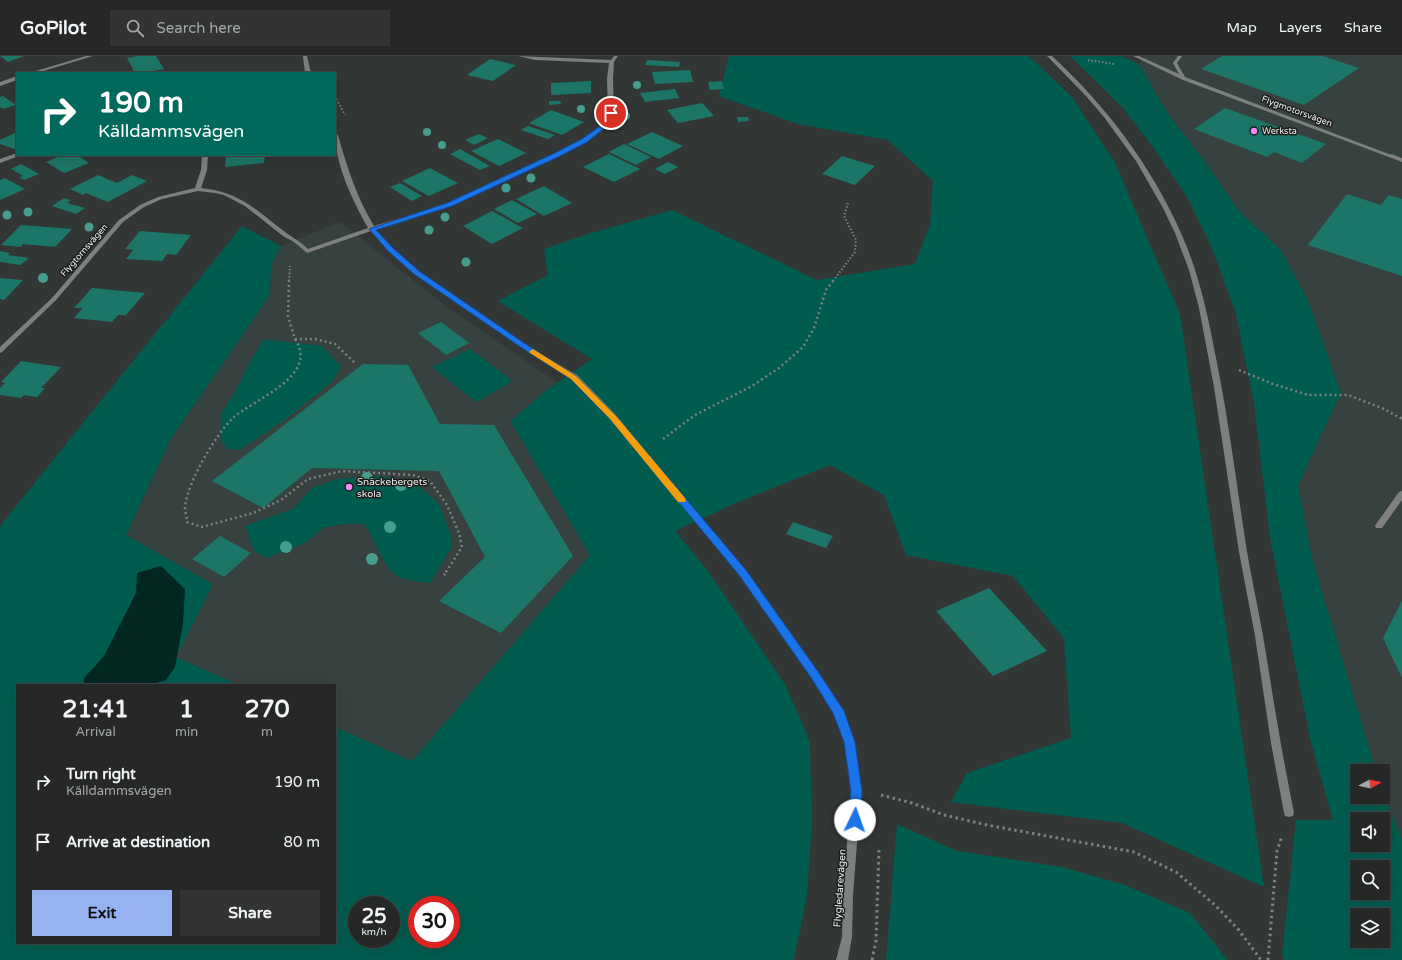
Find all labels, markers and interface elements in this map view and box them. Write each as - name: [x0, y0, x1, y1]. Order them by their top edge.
- search box: [110, 10, 390, 46]
- text: GoPilot: [20, 17, 86, 39]
- icon: search: [124, 17, 146, 39]
- text: Search here: [156, 19, 241, 37]
- text: Map: [1227, 19, 1257, 36]
- text: Layers: [1279, 19, 1322, 36]
- text: Share: [1344, 19, 1382, 36]
- text: 190 m: [98, 86, 184, 120]
- icon: right: [32, 88, 84, 140]
- street label: Flygmotorsvägen: [1260, 94, 1334, 129]
- pin: [594, 96, 628, 130]
- icon: arrive: [600, 102, 622, 124]
- text: Källdammsvägen: [98, 120, 244, 142]
- marker: Werksta: [1249, 126, 1259, 136]
- place label: Werksta: [1262, 126, 1297, 137]
- street label: Flygtornsvägen: [59, 222, 110, 279]
- place label: Snäckebergets skola: [357, 476, 428, 500]
- marker: Snäckebergets skola: [344, 482, 354, 492]
- text: 21:41: [62, 695, 129, 724]
- text: 1: [179, 695, 194, 724]
- text: 270: [244, 695, 290, 724]
- text: Arrival: [75, 724, 116, 740]
- text: min: [175, 724, 198, 740]
- text: m: [261, 724, 273, 740]
- north arrow: [1350, 764, 1390, 804]
- map controls: [1350, 764, 1390, 948]
- text: Turn right: [66, 765, 136, 783]
- icon: right: [32, 771, 54, 793]
- text: 190 m: [274, 773, 320, 791]
- text: Källdammsvägen: [66, 783, 172, 799]
- position arrow: [834, 799, 876, 841]
- button: sound: [1350, 812, 1390, 852]
- icon: arrive: [32, 831, 54, 853]
- text: Arrive at destination: [66, 833, 210, 851]
- text: 80 m: [283, 833, 320, 851]
- street label: Flygledarevägen: [831, 849, 849, 928]
- button: search: [1350, 860, 1390, 900]
- button: Exit: [32, 890, 172, 936]
- button: Share: [180, 890, 320, 936]
- speed limit sign: 30: [408, 896, 460, 948]
- text: 25: [361, 905, 387, 929]
- button: layers: [1350, 908, 1390, 948]
- text: km/h: [361, 926, 387, 938]

